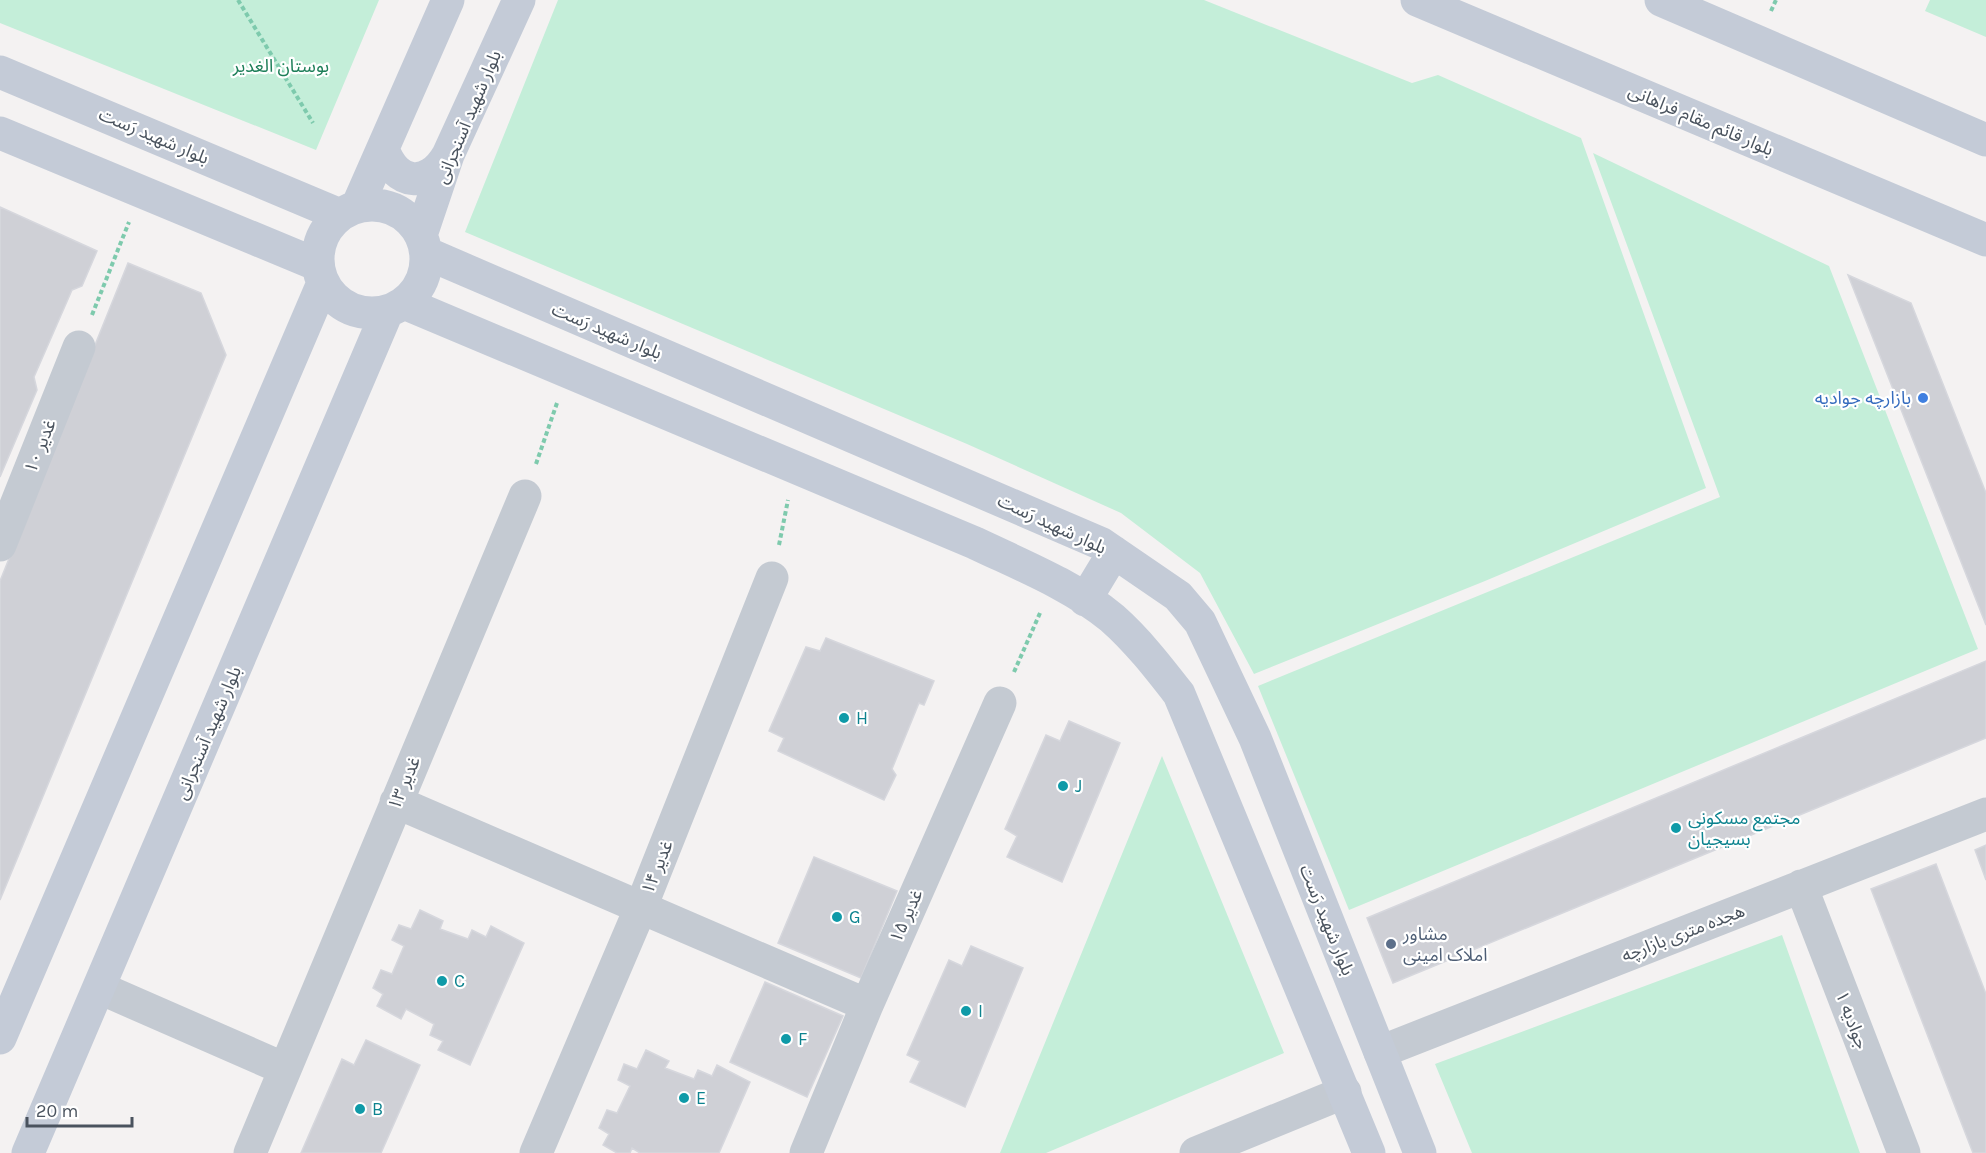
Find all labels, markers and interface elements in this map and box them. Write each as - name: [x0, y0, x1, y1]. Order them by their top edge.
- street label: بلوار شهید آسنجرانی: [430, 47, 506, 187]
- park label: بوستان الغدیر: [232, 55, 329, 77]
- street label: بلوار قائم مقام فراهانی: [1624, 79, 1777, 163]
- street label: بلوار شهید رَست: [96, 103, 212, 169]
- street label: بلوار شهید رَست: [549, 298, 665, 364]
- place label: بازارچه جوادیه: [1815, 387, 1911, 409]
- marker: بازارچه جوادیه: [1916, 391, 1930, 405]
- street label: غدیر ۱۰: [19, 416, 61, 476]
- street label: بلوار شهید رَست: [994, 489, 1110, 559]
- street label: بلوار شهید آسنجرانی: [170, 663, 246, 803]
- place label: H: [856, 707, 868, 729]
- marker: H: [837, 711, 851, 725]
- street label: غدیر ۱۳: [383, 753, 425, 813]
- place label: J: [1075, 775, 1082, 797]
- marker: J: [1056, 779, 1070, 793]
- place label: مجتمع مسکونی بسیجیان: [1688, 807, 1800, 850]
- marker: مجتمع مسکونی بسیجیان: [1669, 821, 1683, 835]
- street label: غدیر ۱۴: [636, 837, 678, 897]
- street label: بلوار شهید رَست: [1295, 861, 1359, 979]
- street label: غدیر ۱۵: [885, 886, 927, 946]
- street label: هجده متری بازارچه: [1618, 899, 1748, 967]
- place label: G: [849, 906, 861, 928]
- marker: G: [830, 910, 844, 924]
- place label: مشاور املاک امینی: [1402, 923, 1487, 966]
- marker: مشاور املاک امینی: [1384, 937, 1398, 951]
- place label: C: [454, 970, 465, 992]
- marker: C: [435, 974, 449, 988]
- street label: جوادیه ۱: [1831, 988, 1873, 1052]
- place label: I: [978, 1000, 983, 1022]
- marker: I: [959, 1004, 973, 1018]
- place label: F: [798, 1028, 807, 1050]
- marker: F: [779, 1032, 793, 1046]
- place label: E: [696, 1087, 706, 1109]
- scale bar: [27, 1090, 132, 1128]
- marker: E: [677, 1091, 691, 1105]
- place label: B: [372, 1098, 383, 1120]
- text: 20 m: [36, 1100, 78, 1122]
- marker: B: [353, 1102, 367, 1116]

